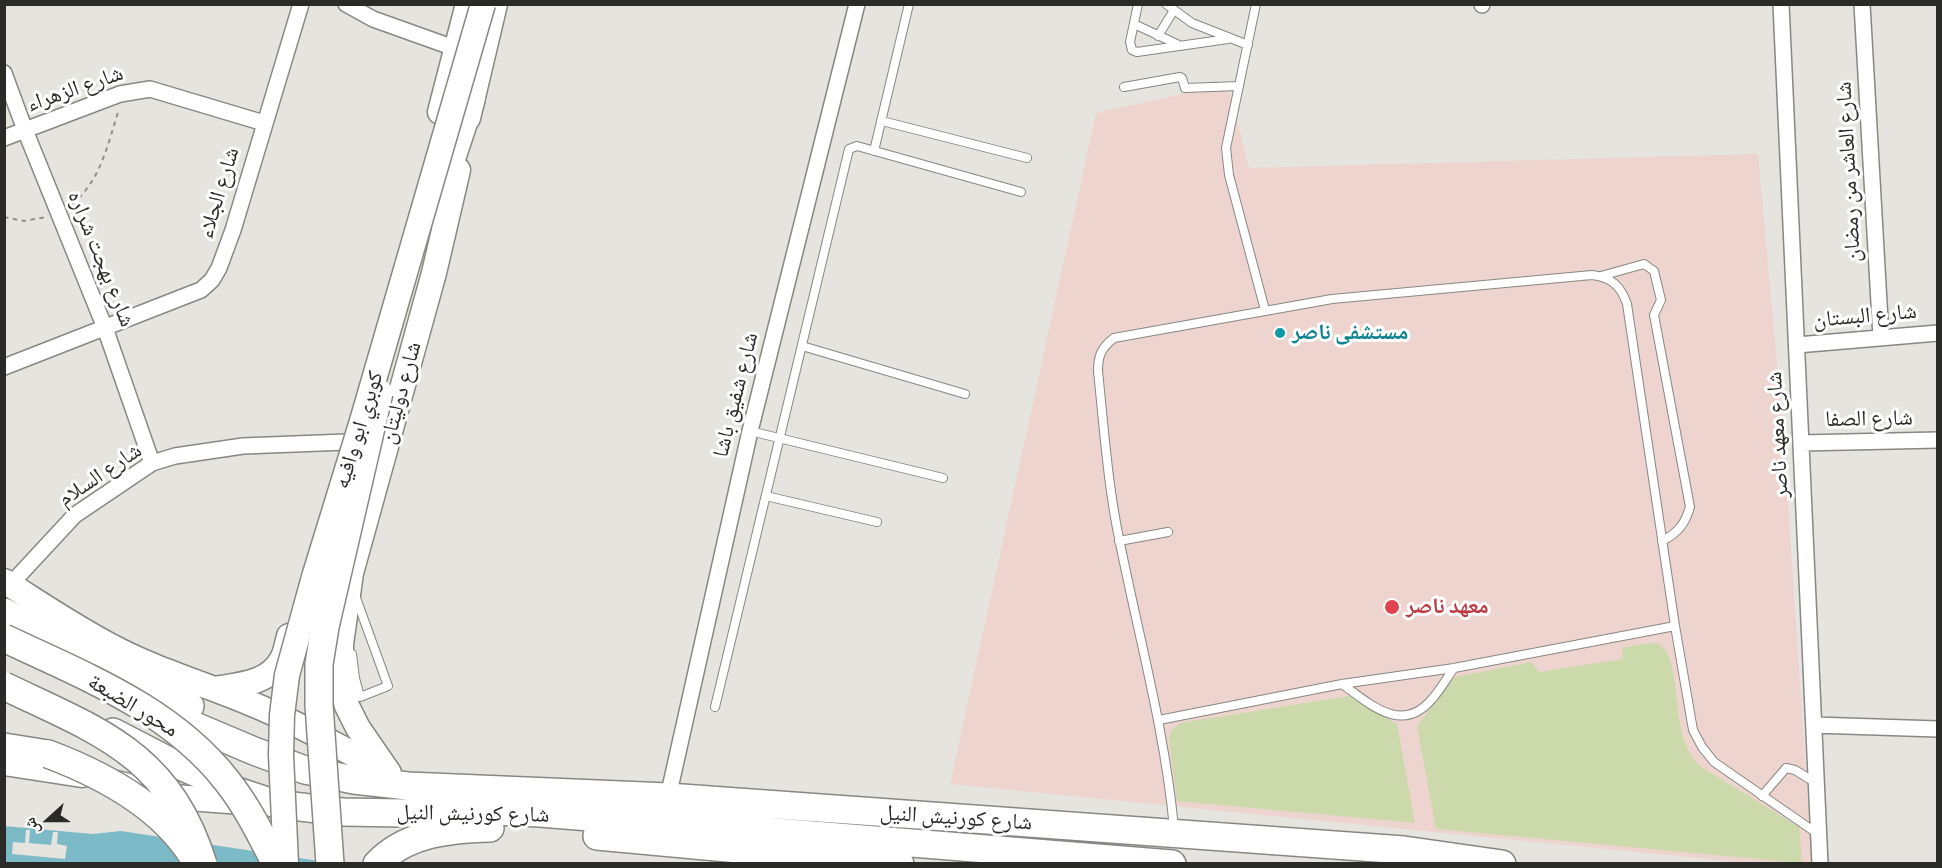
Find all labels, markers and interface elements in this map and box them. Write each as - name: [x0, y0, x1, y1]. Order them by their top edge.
- street label: شارع الزهراء: [23, 60, 127, 118]
- street label: شارع العاشر من رمضان: [1831, 81, 1867, 263]
- street label: شارع الجلاء: [193, 144, 245, 242]
- street label: شارع بهجت شراره: [62, 187, 140, 331]
- street label: شارع البستان: [1812, 298, 1918, 334]
- place label: مستشفى ناصر: [1292, 320, 1408, 346]
- marker: مستشفى ناصر: [1273, 326, 1287, 340]
- street label: شارع شفيق باشا: [708, 330, 764, 460]
- street label: شارع دوليتان: [375, 339, 427, 447]
- street label: كوبري ابو وافيه: [329, 368, 389, 492]
- street label: شارع معهد ناصر: [1761, 371, 1795, 499]
- street label: شارع الصفا: [1825, 405, 1913, 433]
- street label: شارع السلام: [53, 437, 147, 513]
- place label: معهد ناصر: [1406, 594, 1489, 620]
- marker: معهد ناصر: [1383, 598, 1401, 616]
- street label: محور الضبعة: [83, 669, 183, 743]
- north arrow: [18, 790, 78, 850]
- street label: شارع كورنيش النيل: [396, 799, 550, 829]
- street label: شارع كورنيش النيل: [879, 800, 1033, 836]
- text: ش: [19, 815, 44, 838]

